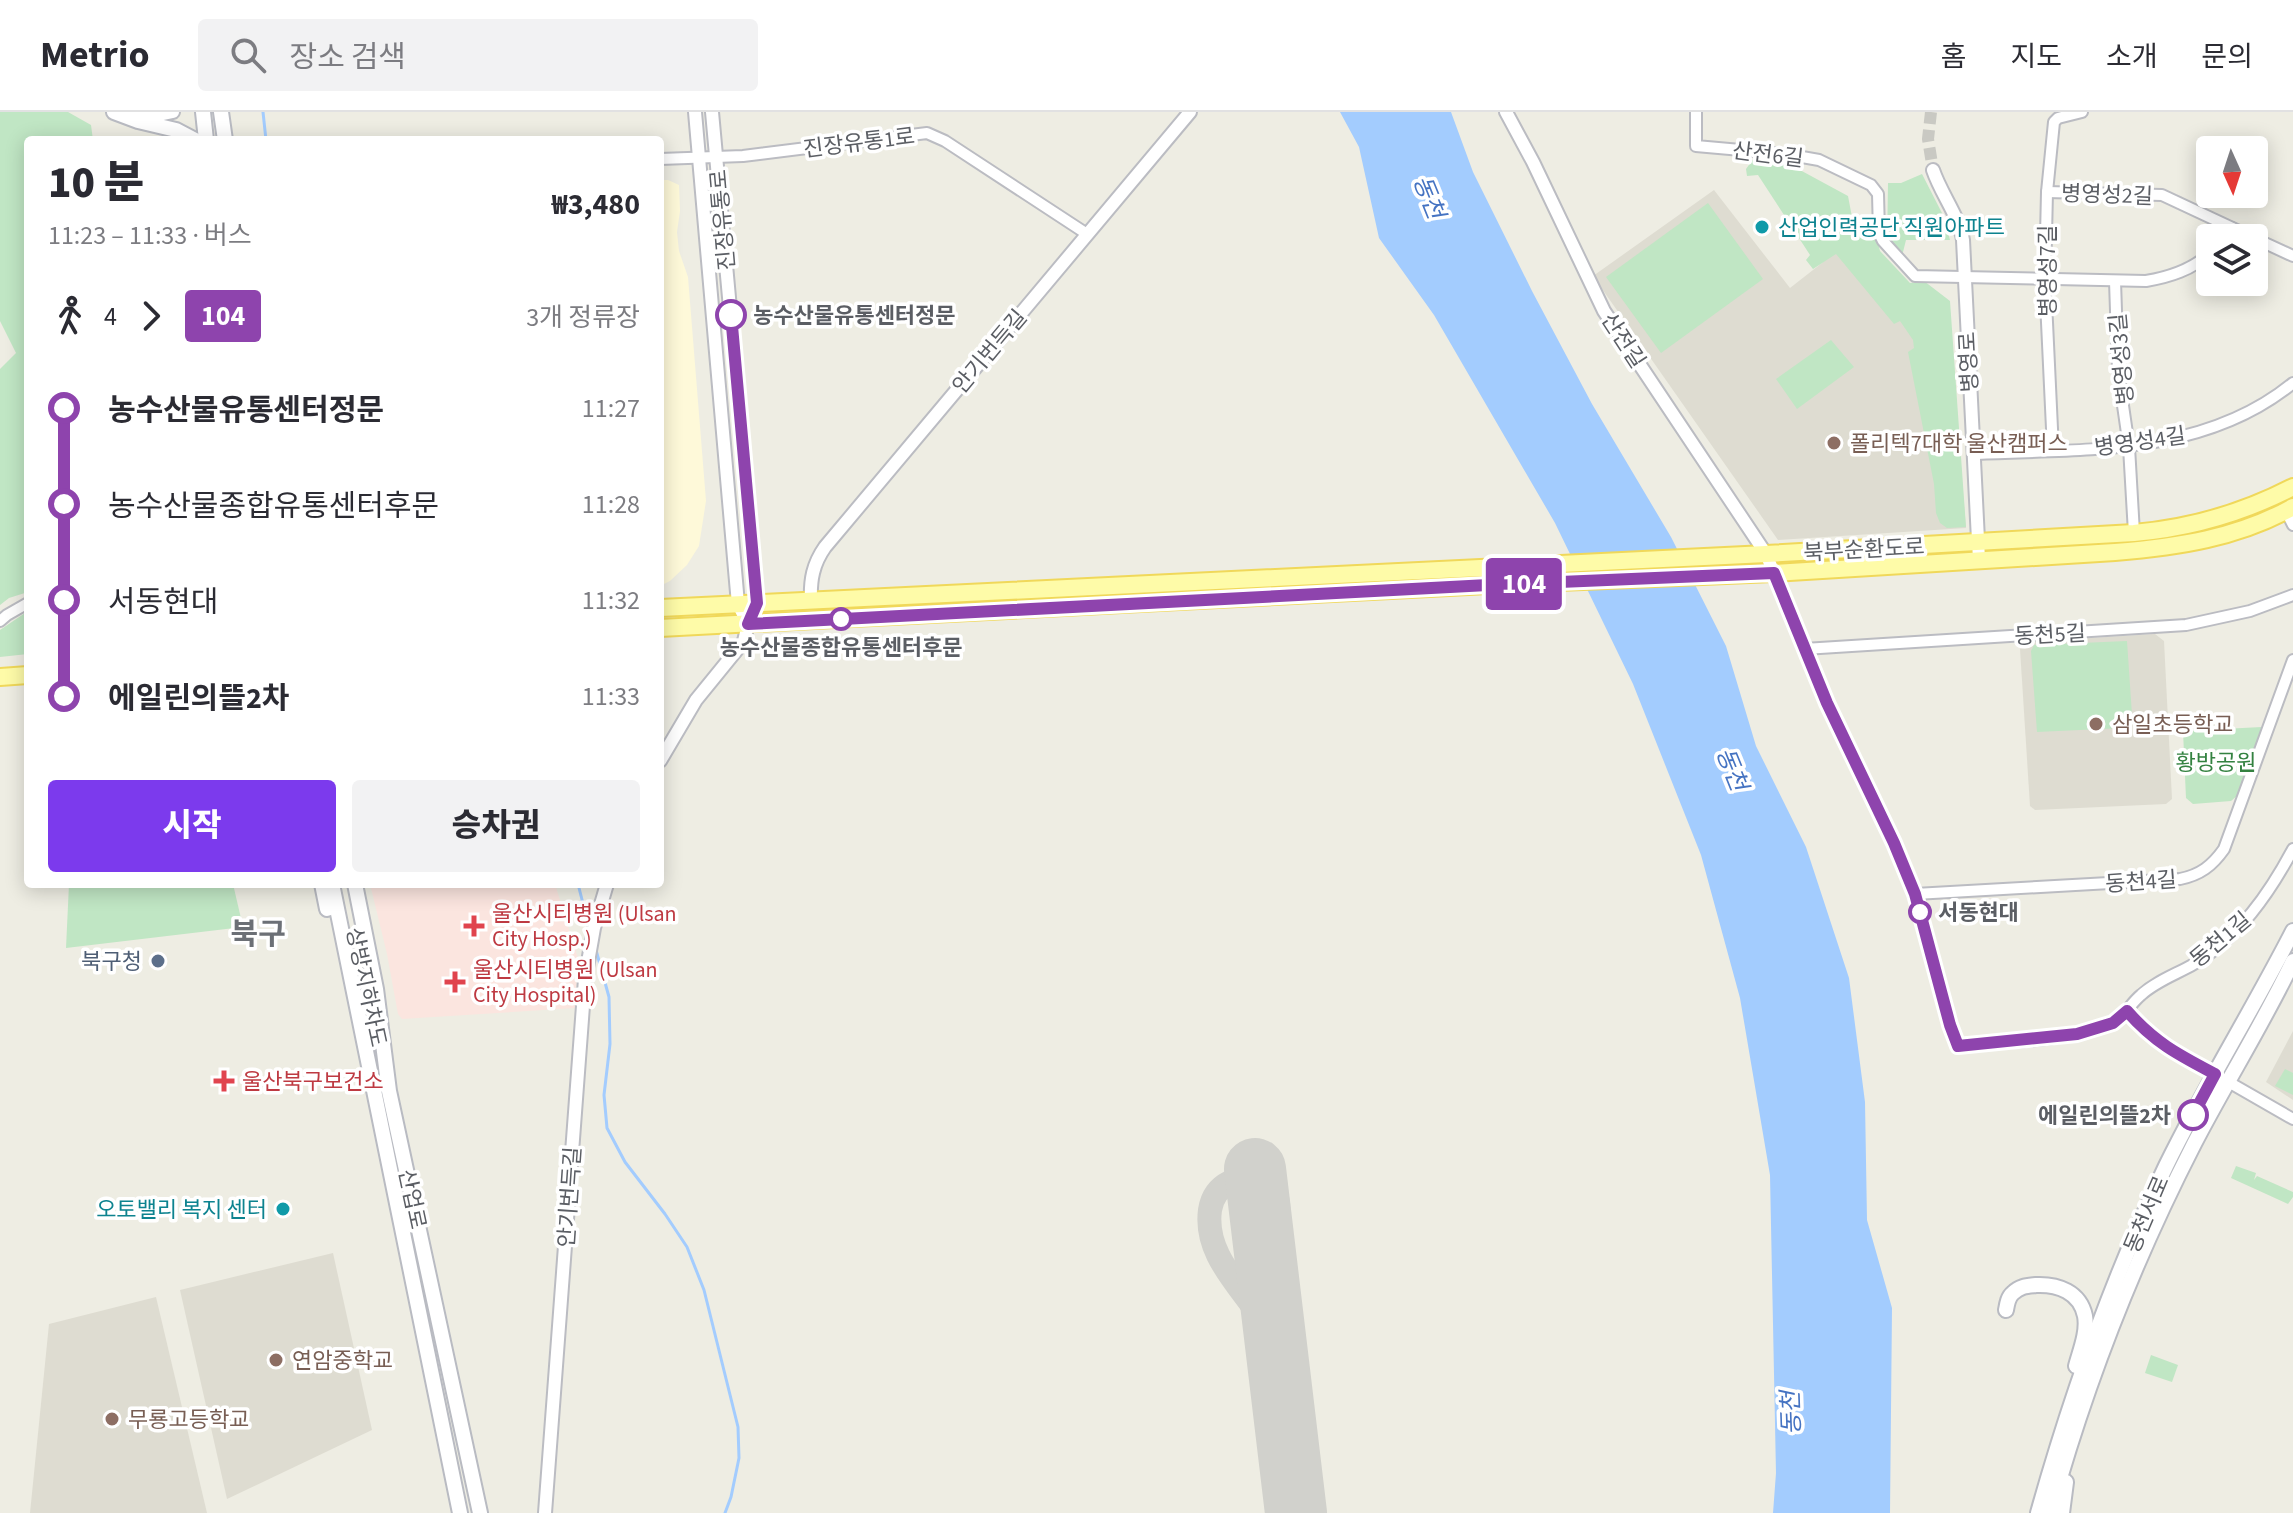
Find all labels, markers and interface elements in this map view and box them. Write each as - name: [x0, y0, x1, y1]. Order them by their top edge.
- search box: [198, 19, 758, 91]
- text: Metrio: [40, 28, 150, 82]
- icon: search: [226, 33, 270, 77]
- text: 장소 검색: [290, 36, 406, 79]
- text: 홈: [1941, 37, 1966, 77]
- text: 지도: [2010, 37, 2062, 77]
- text: 소개: [2106, 37, 2157, 77]
- text: 문의: [2201, 37, 2253, 77]
- street label: 진장유통1로: [802, 120, 917, 166]
- street label: 산전6길: [1730, 135, 1805, 175]
- north arrow: [2196, 136, 2268, 208]
- map controls: [2196, 136, 2268, 296]
- text: 10 분: [48, 152, 144, 215]
- street label: 진장유통로: [703, 168, 743, 272]
- water label: 동천: [1404, 170, 1454, 227]
- street label: 병영성2길: [2060, 177, 2153, 213]
- text: ₩3,480: [552, 183, 640, 226]
- place label: 산업인력공단 직원아파트: [1778, 212, 2005, 244]
- text: 11:23 – 11:33 · 버스: [48, 217, 252, 254]
- marker: 산업인력공단 직원아파트: [1753, 218, 1771, 236]
- button: layers: [2196, 224, 2268, 296]
- street label: 병영성7길: [2032, 225, 2064, 317]
- icon: walk: [48, 294, 92, 338]
- icon: forward: [129, 294, 173, 338]
- text: 104: [201, 296, 245, 336]
- text: 4: [104, 298, 117, 335]
- text: 3개 정류장: [526, 299, 640, 336]
- marker: 농수산물유통센터정문: [716, 300, 746, 330]
- place label: 농수산물유통센터정문: [753, 300, 955, 332]
- street label: 안기번득길: [945, 303, 1035, 401]
- street label: 산전길: [1593, 306, 1653, 375]
- street label: 병영성3길: [2102, 312, 2142, 406]
- street label: 병영로: [1951, 331, 1987, 393]
- text: 농수산물유통센터정문: [108, 389, 384, 432]
- text: 11:27: [582, 390, 640, 427]
- street label: 병영성4길: [2092, 420, 2188, 464]
- place label: 폴리텍7대학 울산캠퍼스: [1850, 428, 2068, 460]
- marker: 폴리텍7대학 울산캠퍼스: [1825, 434, 1843, 452]
- text: 농수산물종합유통센터후문: [108, 485, 439, 528]
- text: 11:28: [582, 486, 640, 523]
- street label: 북부순환도로: [1803, 531, 1926, 569]
- line badge: 104: [1478, 558, 1570, 610]
- text: 104: [1502, 564, 1546, 604]
- text: 서동현대: [108, 581, 218, 624]
- text: 11:32: [582, 582, 640, 619]
- marker: 농수산물종합유통센터후문: [830, 608, 852, 630]
- street label: 동천5길: [2013, 617, 2087, 653]
- place label: 농수산물종합유통센터후문: [720, 632, 962, 664]
- text: 에일린의뜰2차: [108, 677, 289, 720]
- text: 11:33: [582, 678, 640, 715]
- place label: 삼일초등학교: [2112, 709, 2233, 741]
- marker: 삼일초등학교: [2087, 715, 2105, 733]
- water label: 동천: [1707, 742, 1757, 799]
- park label: 황방공원: [2176, 747, 2256, 779]
- button: 시작: [48, 780, 336, 872]
- button: 승차권: [352, 780, 640, 872]
- street label: 동천4길: [2104, 864, 2178, 900]
- place label: 서동현대: [1938, 897, 2019, 929]
- place label: 울산시티병원 (Ulsan City Hosp.): [492, 898, 677, 955]
- marker: 서동현대: [1909, 901, 1931, 923]
- street label: 동천1길: [2183, 904, 2258, 975]
- district label: 북구: [230, 913, 286, 956]
- marker: 울산시티병원 (Ulsan City Hosp.): [463, 915, 485, 937]
- street label: 상방지하차도: [338, 924, 394, 1050]
- place label: 북구청: [81, 946, 142, 978]
- marker: 북구청: [149, 952, 167, 970]
- place label: 울산시티병원 (Ulsan City Hospital): [473, 954, 658, 1011]
- marker: 울산시티병원 (Ulsan City Hospital): [444, 971, 466, 993]
- place label: 울산북구보건소: [242, 1066, 384, 1098]
- marker: 울산북구보건소: [213, 1070, 235, 1092]
- place label: 에일린의뜰2차: [2038, 1100, 2171, 1132]
- marker: 에일린의뜰2차: [2178, 1100, 2208, 1130]
- street label: 안기번득길: [551, 1145, 589, 1249]
- street label: 산업로: [390, 1166, 434, 1232]
- street label: 동천서로: [2116, 1171, 2177, 1258]
- place label: 오토밸리 복지 센터: [96, 1194, 267, 1226]
- marker: 오토밸리 복지 센터: [274, 1200, 292, 1218]
- place label: 연암중학교: [292, 1345, 393, 1377]
- marker: 연암중학교: [267, 1351, 285, 1369]
- water label: 동천: [1773, 1387, 1810, 1436]
- place label: 무룡고등학교: [128, 1404, 249, 1436]
- marker: 무룡고등학교: [103, 1410, 121, 1428]

